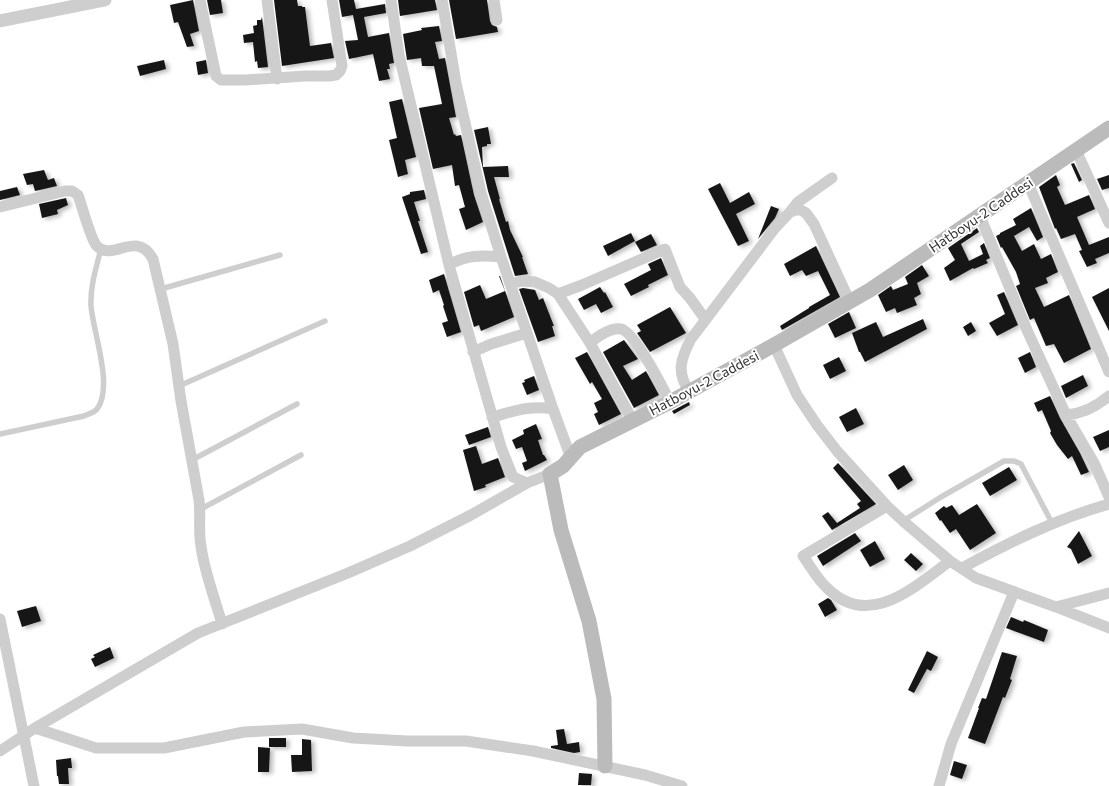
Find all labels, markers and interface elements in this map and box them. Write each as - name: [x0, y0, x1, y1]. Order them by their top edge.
- street label: Hatboyu-2 Caddesi: [925, 173, 1036, 256]
- street label: Hatboyu-2 Caddesi: [646, 346, 762, 419]

